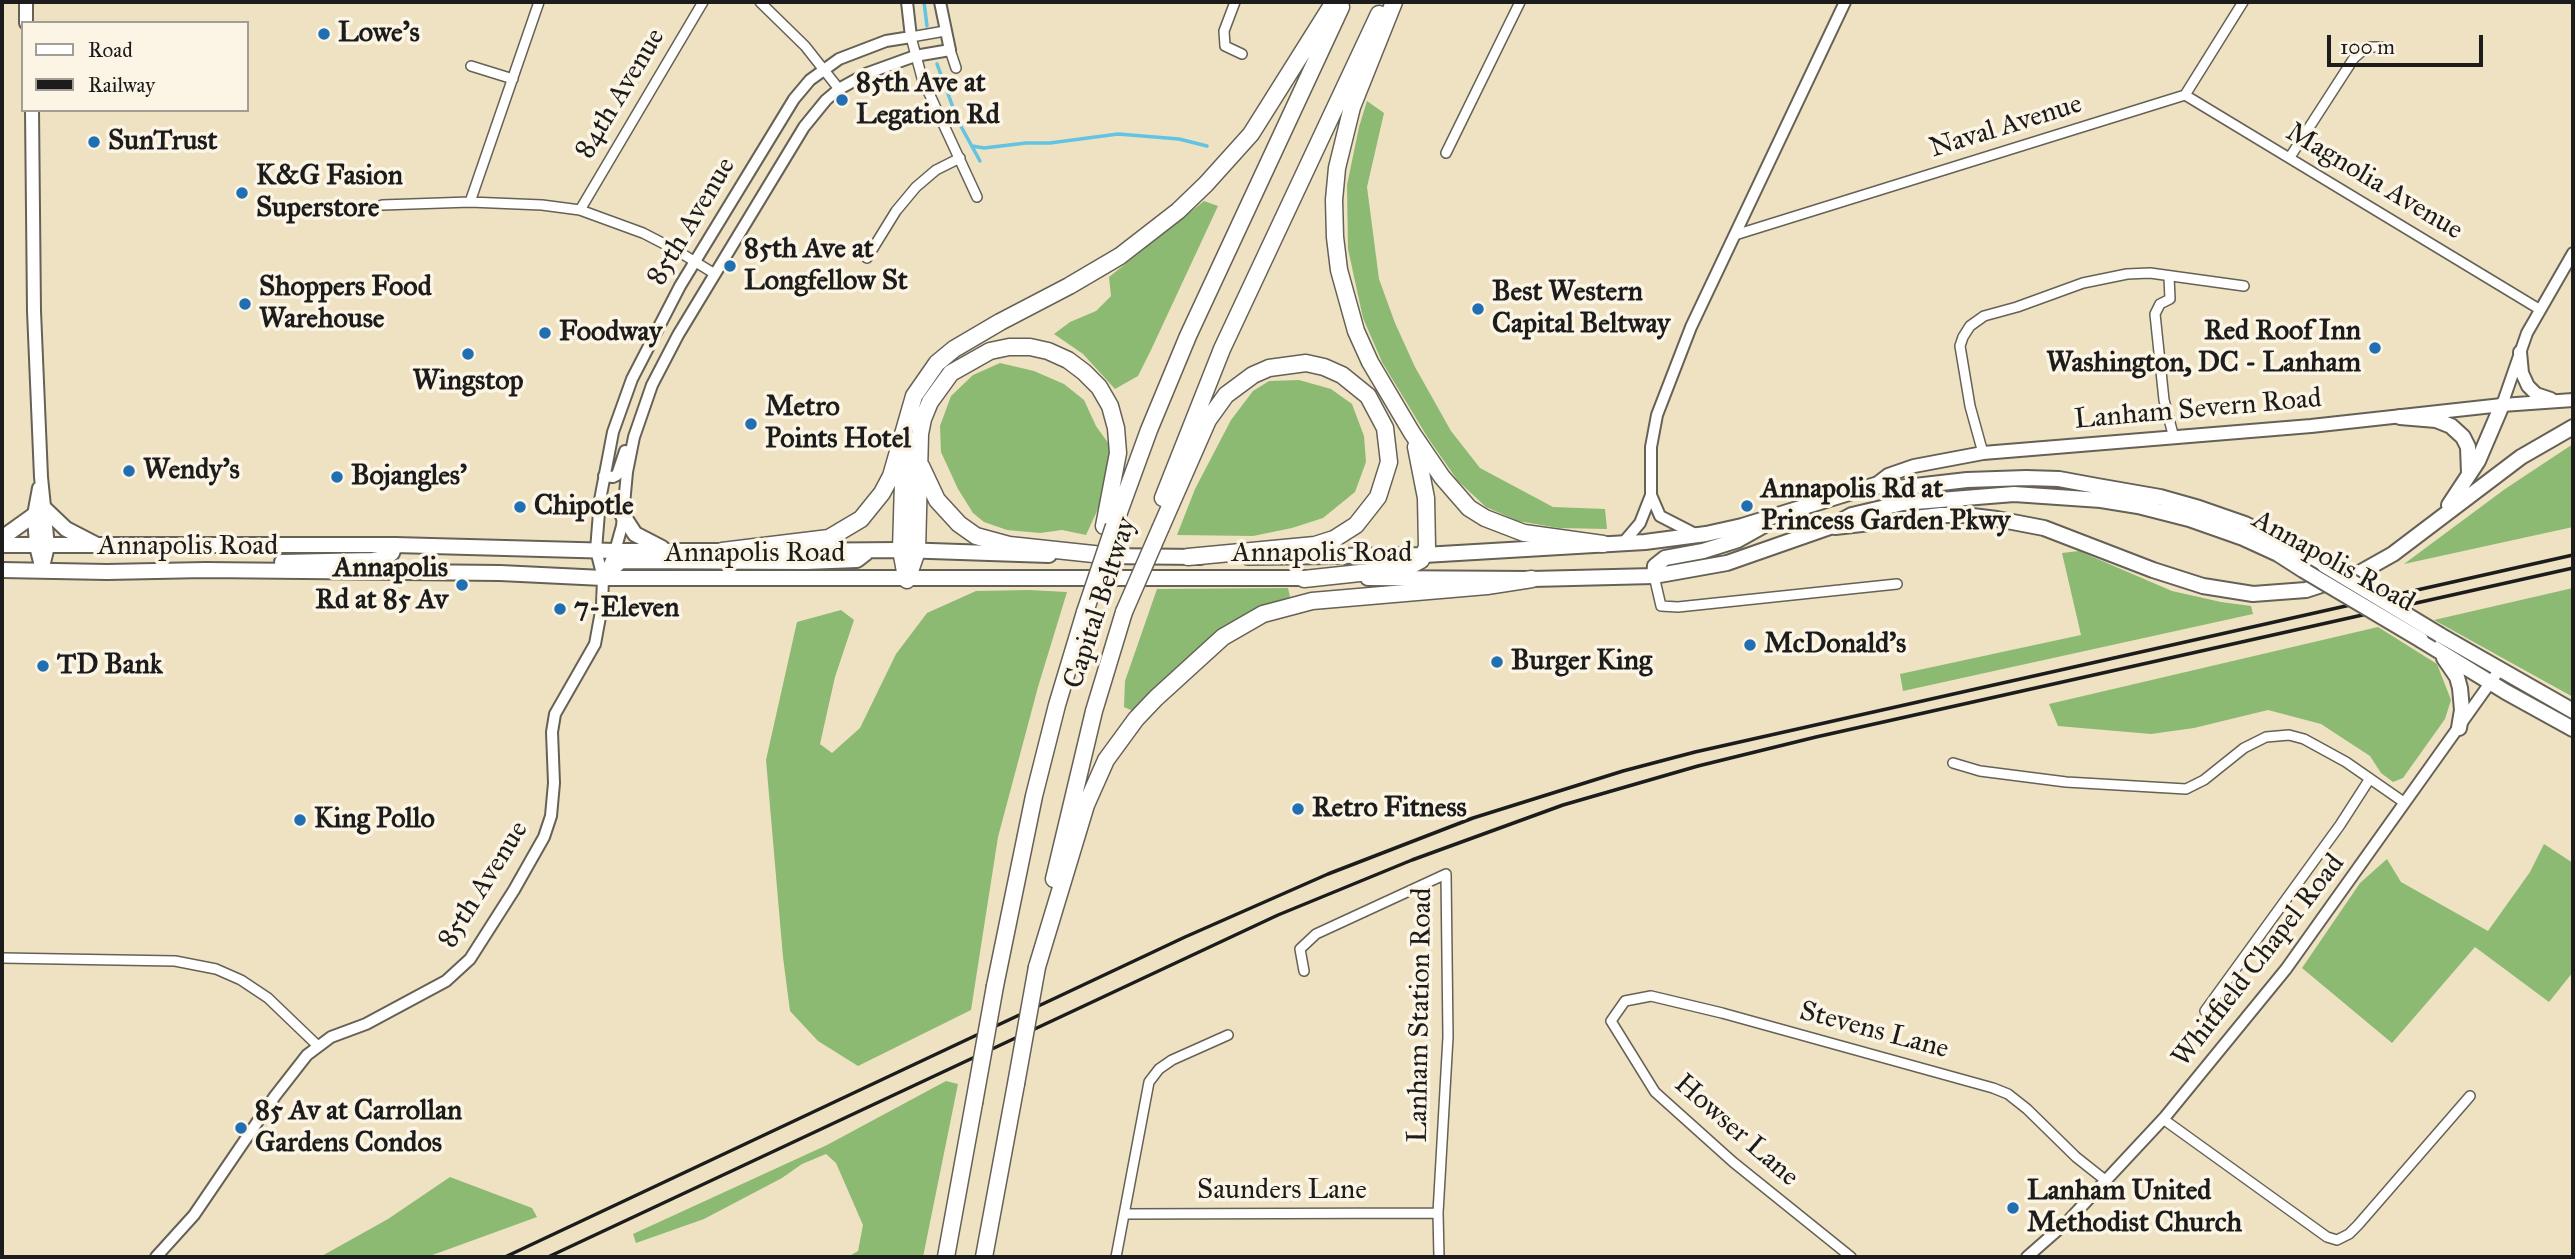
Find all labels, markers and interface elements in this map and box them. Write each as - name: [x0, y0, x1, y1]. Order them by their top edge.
- place label: Lowe's: [338, 17, 420, 51]
- legend: [21, 21, 248, 112]
- scale bar: [2330, 21, 2486, 65]
- street label: 84th Avenue: [569, 23, 673, 165]
- marker: Lowe's: [316, 26, 332, 42]
- text: 100 m: [2340, 34, 2395, 60]
- text: Road: [88, 37, 133, 63]
- place label: 85th Ave at Legation Rd: [856, 67, 1000, 133]
- text: Railway: [88, 72, 155, 98]
- street label: Naval Avenue: [1926, 88, 2086, 166]
- marker: 85th Ave at Legation Rd: [834, 92, 850, 108]
- street label: Magnolia Avenue: [2280, 116, 2468, 248]
- place label: SunTrust: [108, 125, 217, 159]
- marker: SunTrust: [86, 134, 102, 150]
- street label: 85th Avenue: [641, 152, 743, 292]
- place label: K&G Fasion Superstore: [256, 160, 403, 226]
- marker: K&G Fasion Superstore: [234, 185, 250, 201]
- place label: 85th Ave at Longfellow St: [744, 233, 908, 299]
- marker: 85th Ave at Longfellow St: [722, 258, 738, 274]
- place label: Shoppers Food Warehouse: [259, 271, 432, 337]
- place label: Best Western Capital Beltway: [1492, 276, 1670, 342]
- marker: Shoppers Food Warehouse: [237, 296, 253, 312]
- marker: Best Western Capital Beltway: [1470, 301, 1486, 317]
- place label: Red Roof Inn Washington, DC - Lanham: [2046, 315, 2361, 381]
- place label: Foodway: [559, 316, 662, 350]
- marker: Foodway: [537, 325, 553, 341]
- marker: Red Roof Inn Washington, DC - Lanham: [2367, 340, 2383, 356]
- marker: Wingstop: [460, 346, 476, 362]
- place label: Wingstop: [413, 365, 523, 399]
- street label: Lanham Severn Road: [2073, 382, 2323, 438]
- place label: Metro Points Hotel: [765, 391, 911, 457]
- marker: Metro Points Hotel: [743, 416, 759, 432]
- place label: Wendy's: [143, 454, 240, 488]
- place label: Bojangles': [351, 460, 467, 494]
- marker: Wendy's: [121, 463, 137, 479]
- marker: Bojangles': [329, 469, 345, 485]
- place label: Annapolis Rd at Princess Garden Pkwy: [1761, 473, 2010, 539]
- place label: Chipotle: [534, 490, 634, 524]
- marker: Annapolis Rd at Princess Garden Pkwy: [1739, 498, 1755, 514]
- marker: Chipotle: [512, 499, 528, 515]
- street label: Annapolis Road: [2246, 504, 2420, 620]
- street label: Capital Beltway: [1057, 513, 1145, 693]
- street label: Annapolis Road: [98, 530, 278, 564]
- street label: Annapolis Road: [665, 537, 845, 571]
- street label: Annapolis Road: [1232, 537, 1412, 571]
- place label: Annapolis Rd at 85 Av: [315, 552, 448, 618]
- marker: Annapolis Rd at 85 Av: [454, 577, 470, 593]
- place label: 7-Eleven: [574, 592, 679, 626]
- marker: 7-Eleven: [552, 601, 568, 617]
- place label: McDonald's: [1764, 628, 1906, 662]
- marker: McDonald's: [1742, 637, 1758, 653]
- place label: Burger King: [1511, 645, 1652, 679]
- place label: TD Bank: [57, 649, 163, 683]
- marker: Burger King: [1489, 654, 1505, 670]
- marker: TD Bank: [35, 658, 51, 674]
- place label: Retro Fitness: [1312, 792, 1467, 826]
- marker: Retro Fitness: [1290, 801, 1306, 817]
- place label: King Pollo: [314, 803, 435, 837]
- marker: King Pollo: [292, 812, 308, 828]
- street label: 85th Avenue: [432, 815, 536, 955]
- street label: Whitfield Chapel Road: [2166, 848, 2352, 1074]
- street label: Lanham Station Road: [1402, 887, 1440, 1143]
- street label: Stevens Lane: [1796, 995, 1952, 1067]
- street label: Howser Lane: [1667, 1068, 1805, 1194]
- place label: 85 Av at Carrollan Gardens Condos: [255, 1095, 462, 1161]
- marker: 85 Av at Carrollan Gardens Condos: [233, 1120, 249, 1136]
- street label: Saunders Lane: [1197, 1174, 1367, 1208]
- place label: Lanham United Methodist Church: [2027, 1175, 2242, 1241]
- marker: Lanham United Methodist Church: [2005, 1200, 2021, 1216]

